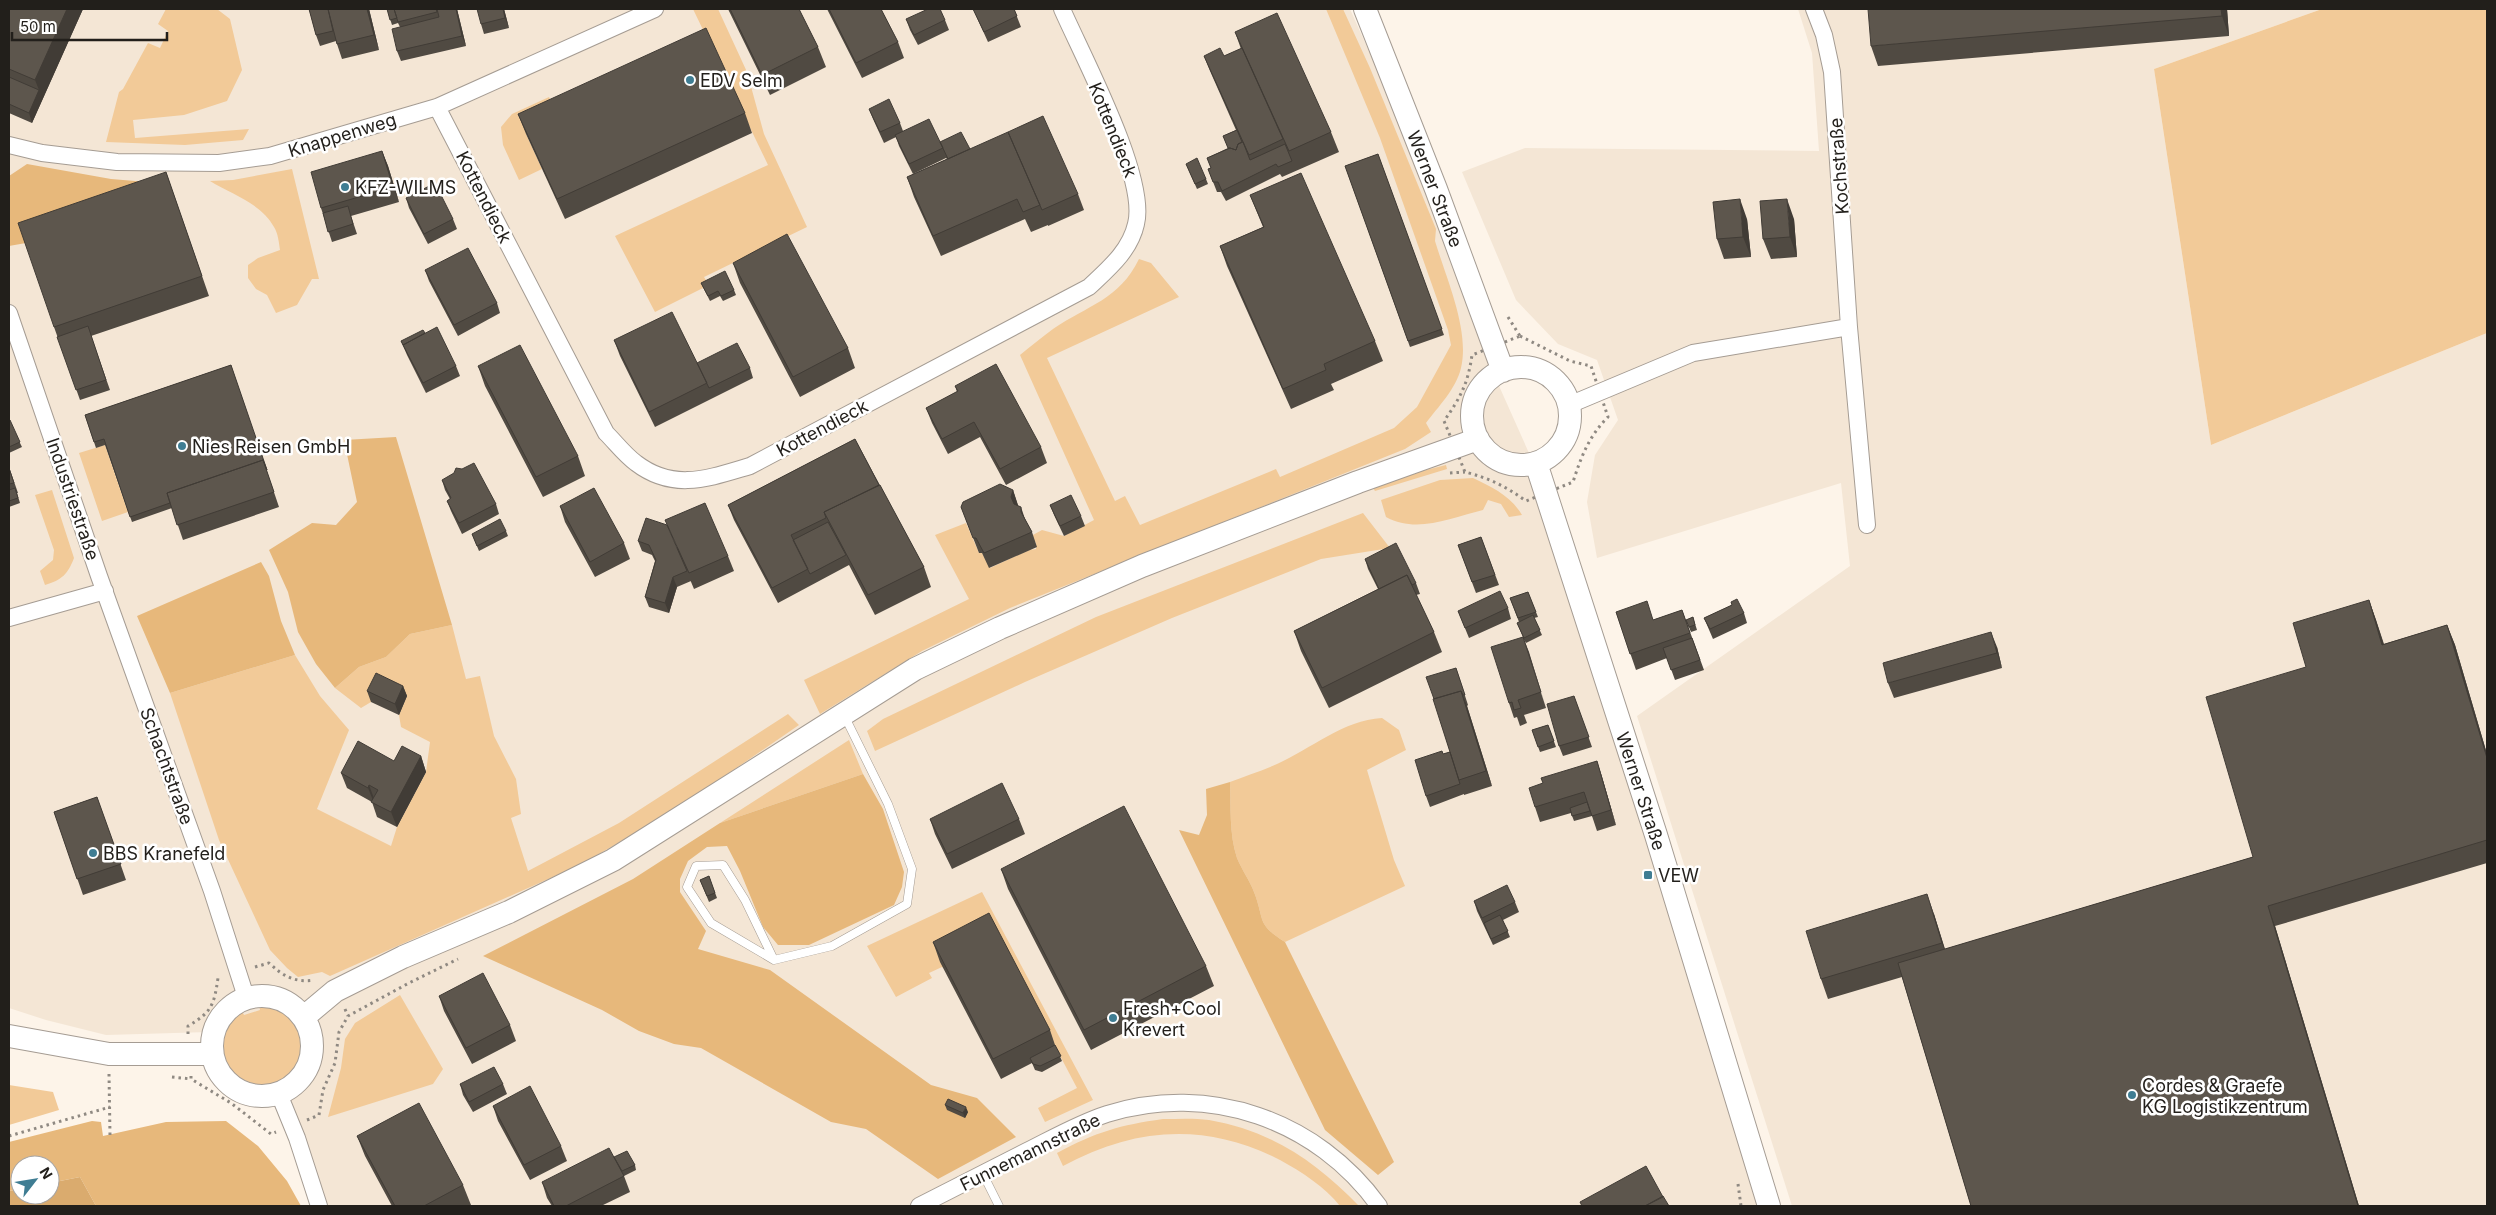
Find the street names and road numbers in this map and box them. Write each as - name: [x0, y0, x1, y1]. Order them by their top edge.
- street label: Kottendieck: [1084, 79, 1142, 181]
- street label: Knappenweg: [285, 109, 399, 161]
- street label: Kochstraße: [1825, 117, 1853, 215]
- street label: Werner Straße: [1403, 128, 1467, 250]
- street label: Kottendieck: [452, 147, 516, 247]
- street label: Kottendieck: [773, 395, 871, 461]
- street label: Industriestraße: [42, 435, 104, 563]
- street label: Schachtstraße: [136, 705, 198, 827]
- street label: Werner Straße: [1612, 729, 1670, 853]
- street label: Funnemannstraße: [956, 1109, 1104, 1195]

